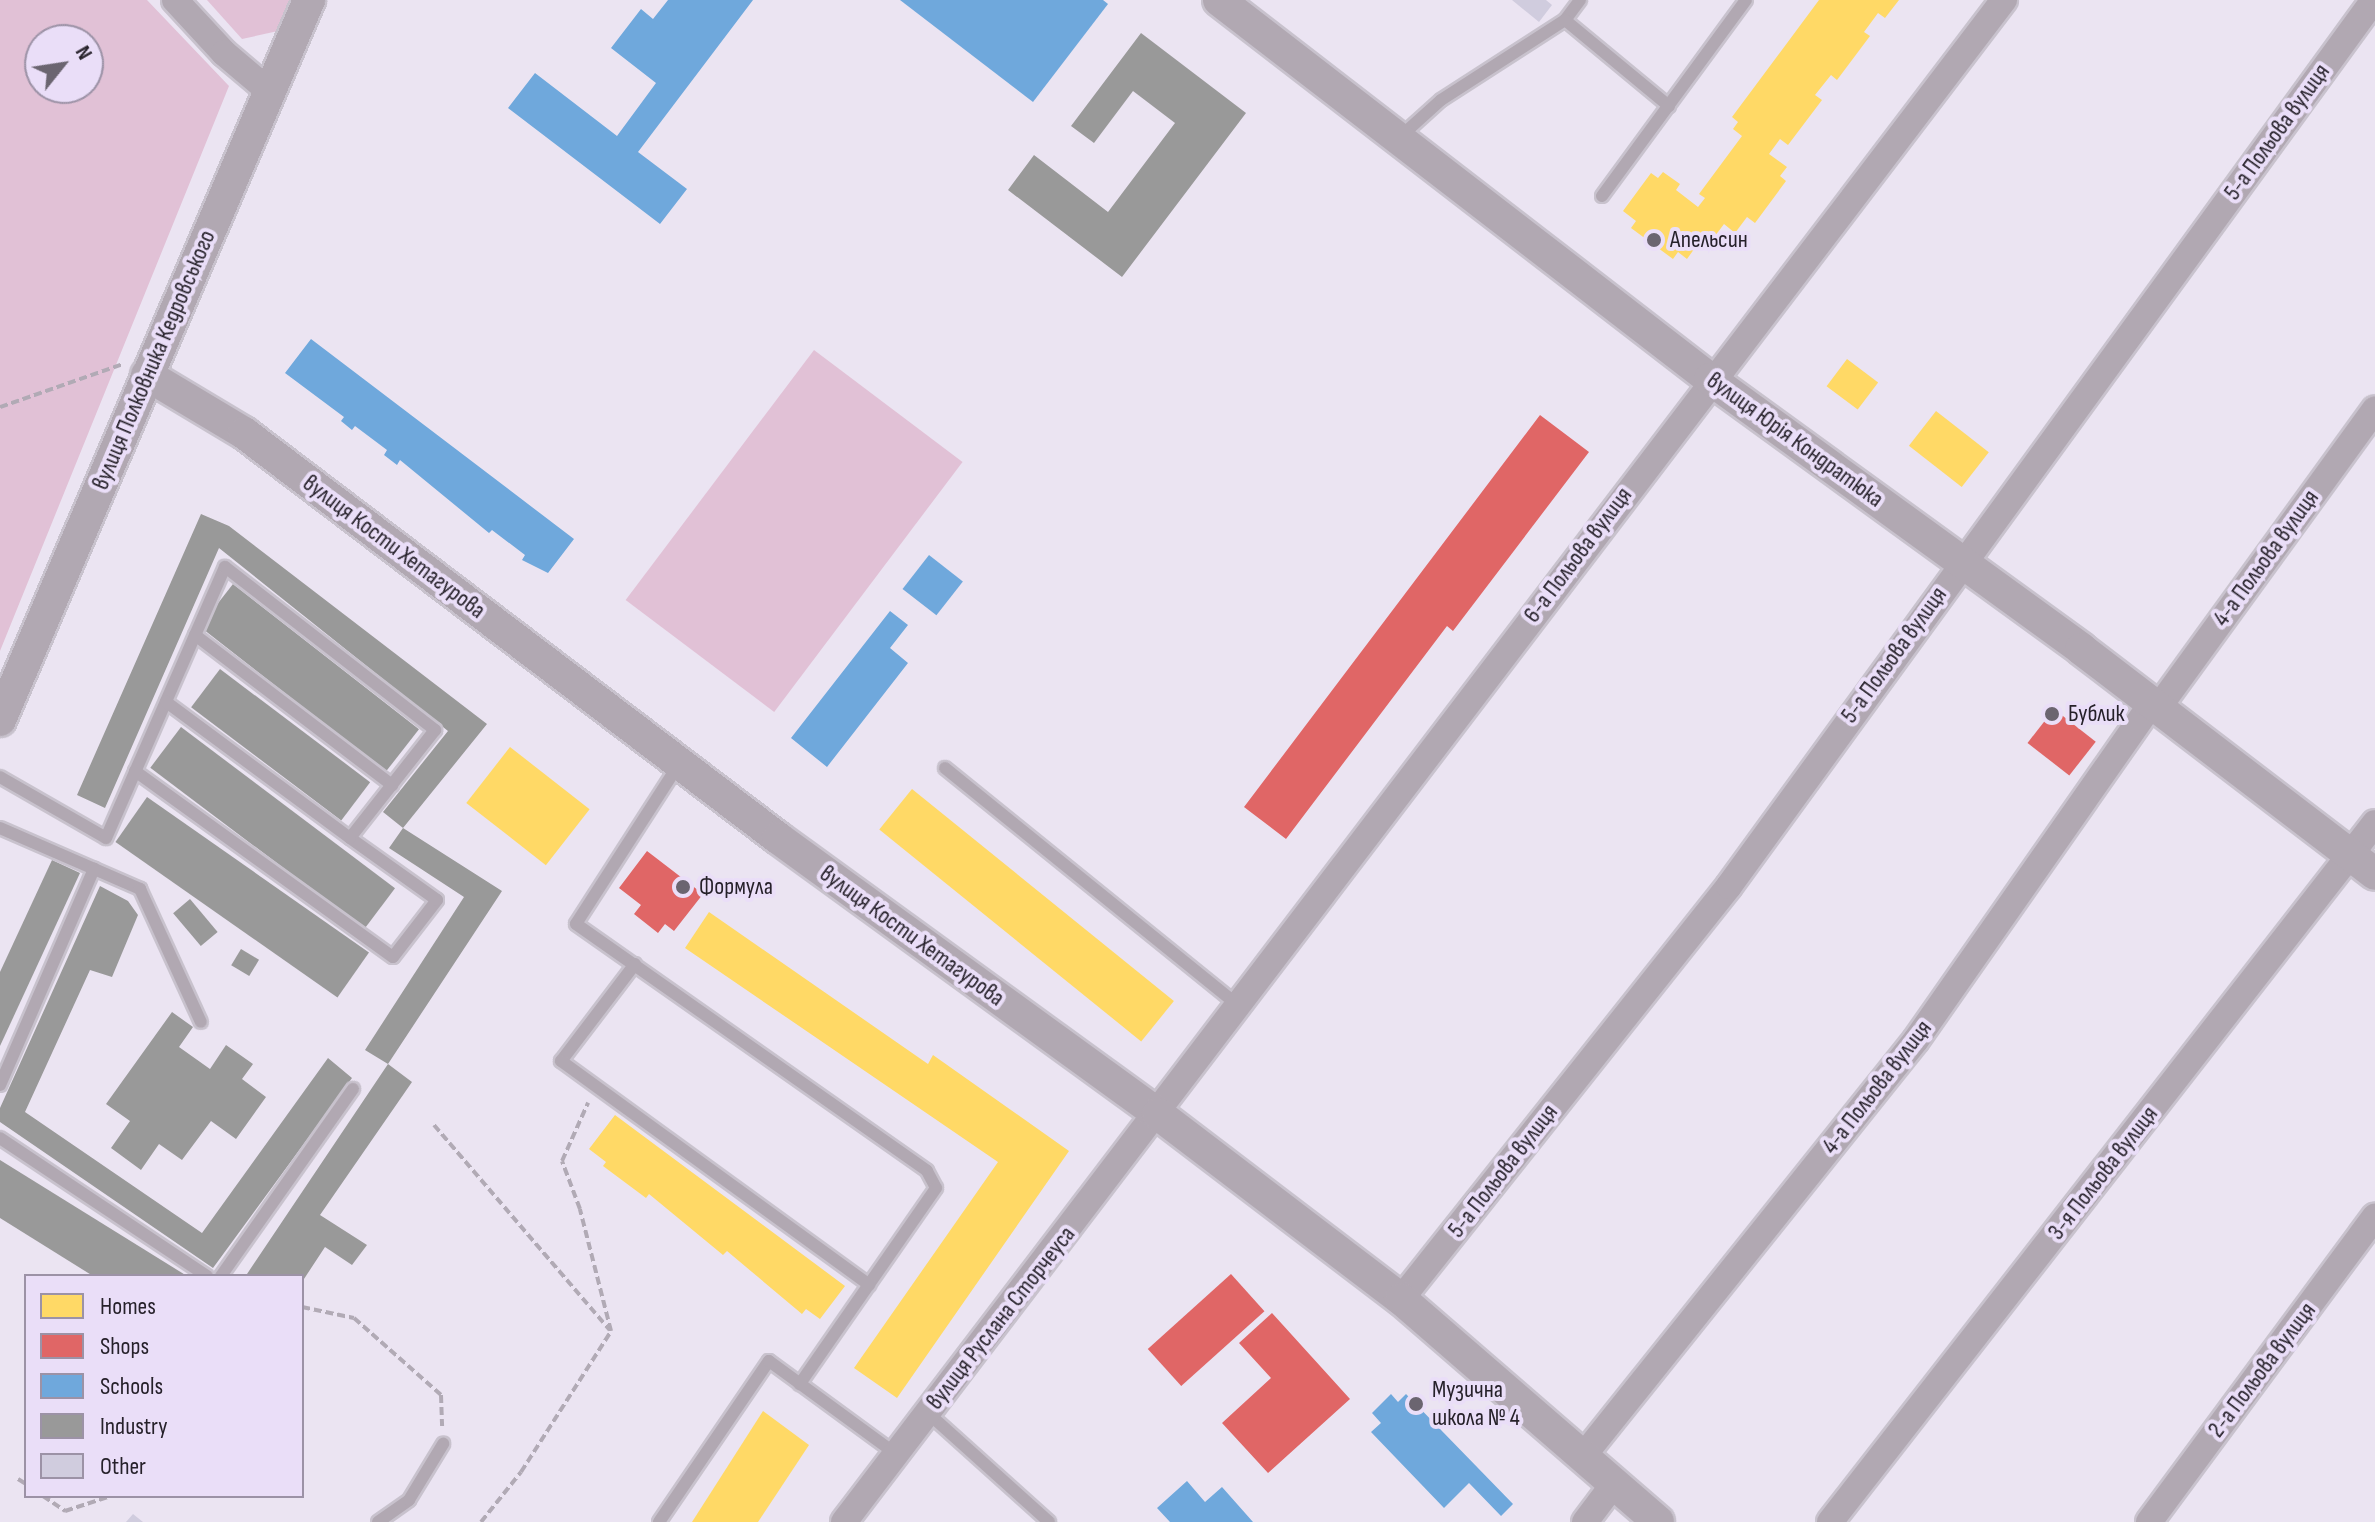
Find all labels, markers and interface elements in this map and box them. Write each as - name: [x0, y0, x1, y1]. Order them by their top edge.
- north arrow: [24, 24, 104, 104]
- text: N: [69, 41, 98, 65]
- street label: 5-а Польова вулиця: [2218, 58, 2336, 206]
- street label: вулиця Полковника Кедровського: [86, 226, 222, 494]
- place label: Апельсин: [1670, 226, 1748, 254]
- marker: Апельсин: [1645, 231, 1663, 249]
- street label: вулиця Юрія Кондратюка: [1701, 366, 1889, 514]
- street label: вулиця Кости Хетагурова: [297, 469, 491, 625]
- street label: 6-а Польова вулиця: [1518, 482, 1638, 628]
- street label: 4-а Польова вулиця: [2207, 484, 2325, 632]
- street label: 5-а Польова вулиця: [1835, 581, 1953, 729]
- place label: Бублик: [2068, 700, 2125, 728]
- marker: Бублик: [2043, 705, 2061, 723]
- street label: вулиця Кости Хетагурова: [814, 859, 1010, 1013]
- place label: Формула: [699, 873, 773, 901]
- marker: Формула: [674, 878, 692, 896]
- street label: 4-а Польова вулиця: [1816, 1015, 1938, 1159]
- street label: 5-а Польова вулиця: [1442, 1099, 1564, 1243]
- street label: 3-я Польова вулиця: [2042, 1100, 2164, 1246]
- street label: вулиця Руслана Сторчеуса: [921, 1221, 1081, 1415]
- legend: [24, 1274, 304, 1498]
- text: Homes: [100, 1292, 156, 1321]
- street label: 2-а Польова вулиця: [2202, 1297, 2322, 1443]
- text: Shops: [100, 1332, 149, 1361]
- text: Schools: [100, 1372, 163, 1401]
- place label: Музична школа № 4: [1432, 1376, 1520, 1432]
- marker: Музична школа № 4: [1407, 1395, 1425, 1413]
- text: Industry: [100, 1412, 167, 1441]
- text: Other: [100, 1452, 146, 1481]

